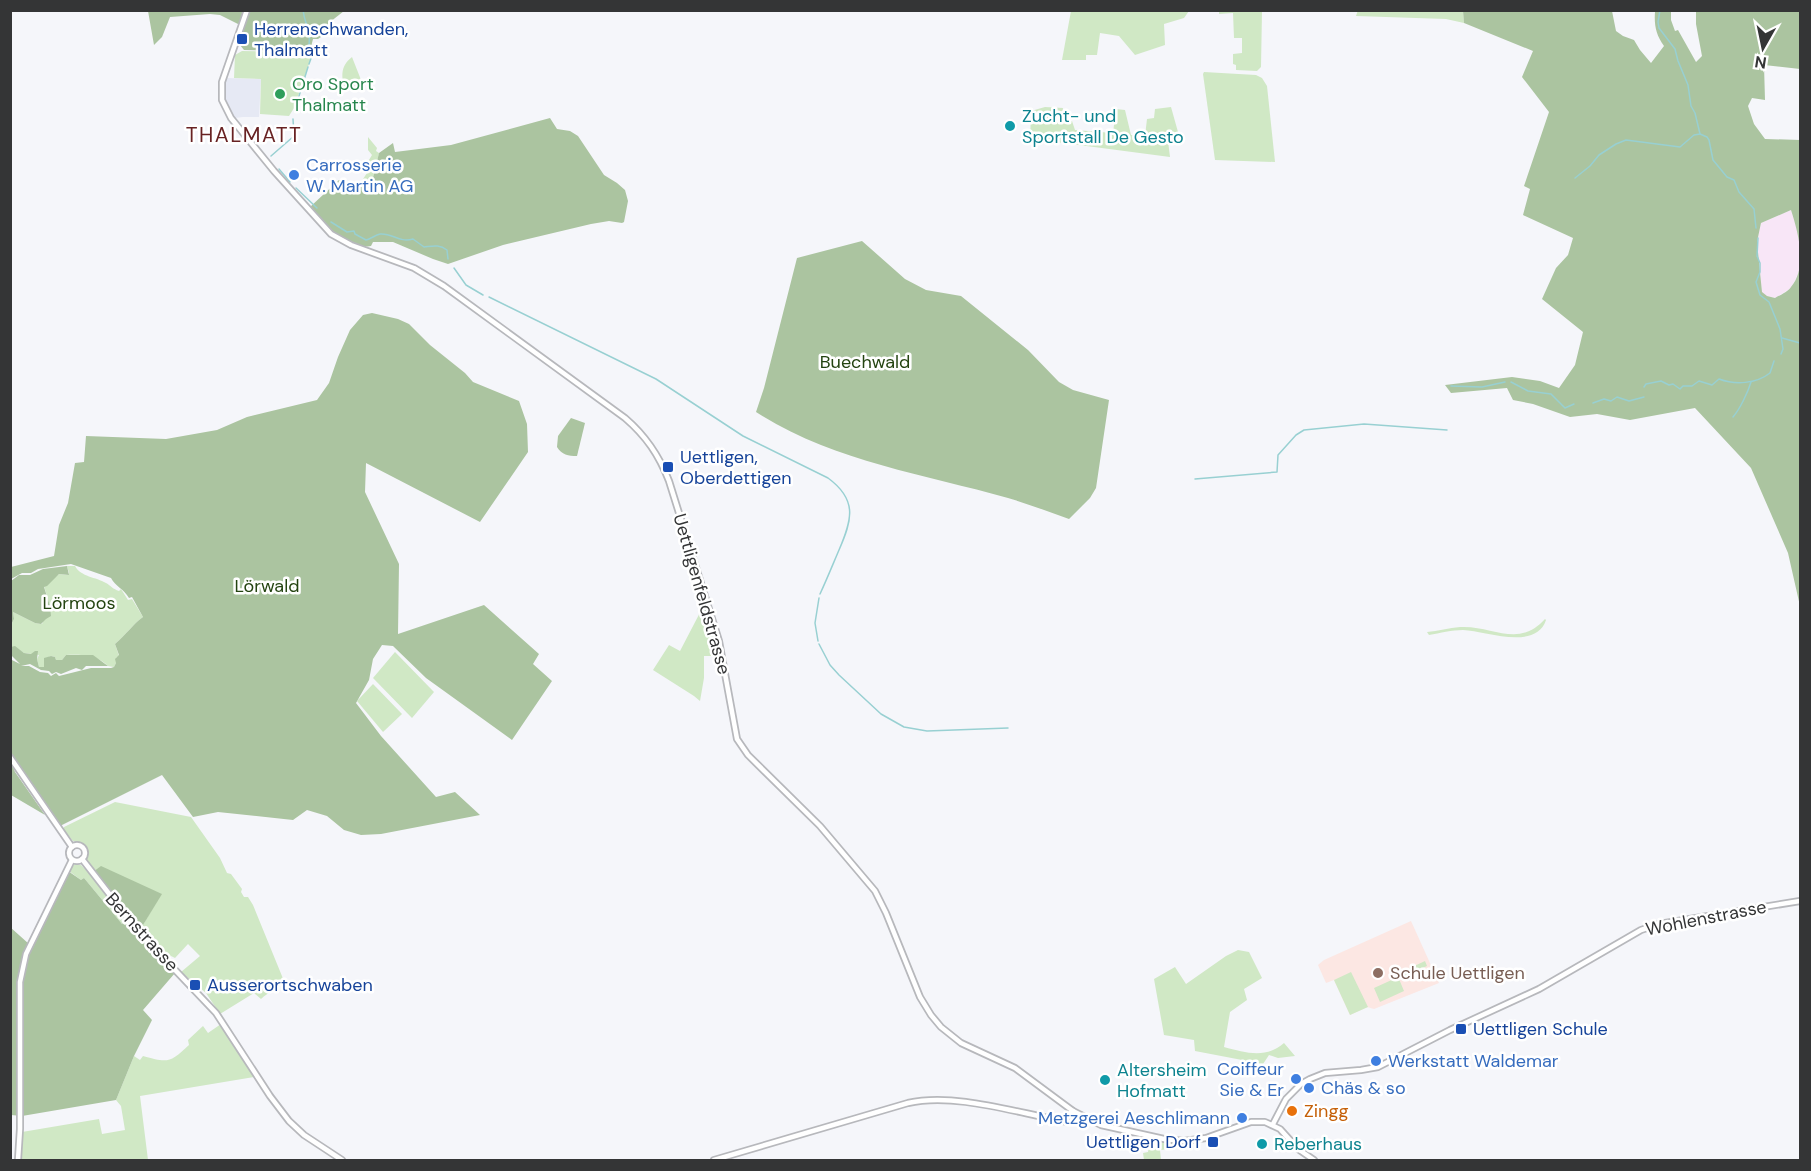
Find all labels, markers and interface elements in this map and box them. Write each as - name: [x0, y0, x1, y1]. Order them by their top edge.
- place label: Herrenschwanden, Thalmatt: [254, 17, 408, 62]
- north arrow: [1733, 18, 1793, 78]
- marker: Herrenschwanden, Thalmatt: [235, 32, 249, 46]
- text: N: [1753, 51, 1768, 74]
- place label: Oro Sport Thalmatt: [292, 72, 374, 117]
- marker: Oro Sport Thalmatt: [273, 87, 287, 101]
- place label: Zucht- und Sportstall De Gesto: [1022, 104, 1184, 149]
- marker: Zucht- und Sportstall De Gesto: [1003, 119, 1017, 133]
- district label: THALMATT: [186, 121, 302, 149]
- place label: Carrosserie W. Martin AG: [306, 153, 413, 198]
- marker: Carrosserie W. Martin AG: [287, 168, 301, 182]
- park label: Buechwald: [820, 350, 910, 374]
- place label: Uettligen, Oberdettigen: [680, 445, 792, 490]
- marker: Uettligen, Oberdettigen: [661, 460, 675, 474]
- street label: Uettligenfeldstrasse: [668, 511, 736, 677]
- park label: Lörwald: [235, 574, 299, 598]
- park label: Lörmoos: [43, 591, 115, 615]
- street label: Bernstrasse: [100, 887, 184, 977]
- street label: Wohlenstrasse: [1644, 895, 1768, 941]
- place label: Schule Uettligen: [1390, 961, 1525, 985]
- marker: Schule Uettligen: [1371, 966, 1385, 980]
- place label: Ausserortschwaben: [207, 973, 373, 997]
- marker: Ausserortschwaben: [188, 978, 202, 992]
- place label: Uettligen Schule: [1473, 1017, 1608, 1041]
- marker: Uettligen Schule: [1454, 1022, 1468, 1036]
- place label: Werkstatt Waldemar: [1388, 1049, 1559, 1073]
- marker: Werkstatt Waldemar: [1369, 1054, 1383, 1068]
- place label: Coiffeur Sie & Er: [1217, 1057, 1284, 1102]
- place label: Altersheim Hofmatt: [1117, 1058, 1207, 1103]
- marker: Coiffeur Sie & Er: [1289, 1072, 1303, 1086]
- marker: Altersheim Hofmatt: [1098, 1073, 1112, 1087]
- place label: Chäs & so: [1321, 1076, 1406, 1100]
- marker: Chäs & so: [1302, 1081, 1316, 1095]
- place label: Zingg: [1304, 1099, 1348, 1123]
- marker: Zingg: [1285, 1104, 1299, 1118]
- place label: Metzgerei Aeschlimann: [1038, 1106, 1230, 1130]
- marker: Metzgerei Aeschlimann: [1235, 1111, 1249, 1125]
- place label: Uettligen Dorf: [1086, 1130, 1201, 1154]
- place label: Reberhaus: [1274, 1132, 1362, 1156]
- marker: Uettligen Dorf: [1206, 1135, 1220, 1149]
- marker: Reberhaus: [1255, 1137, 1269, 1151]

